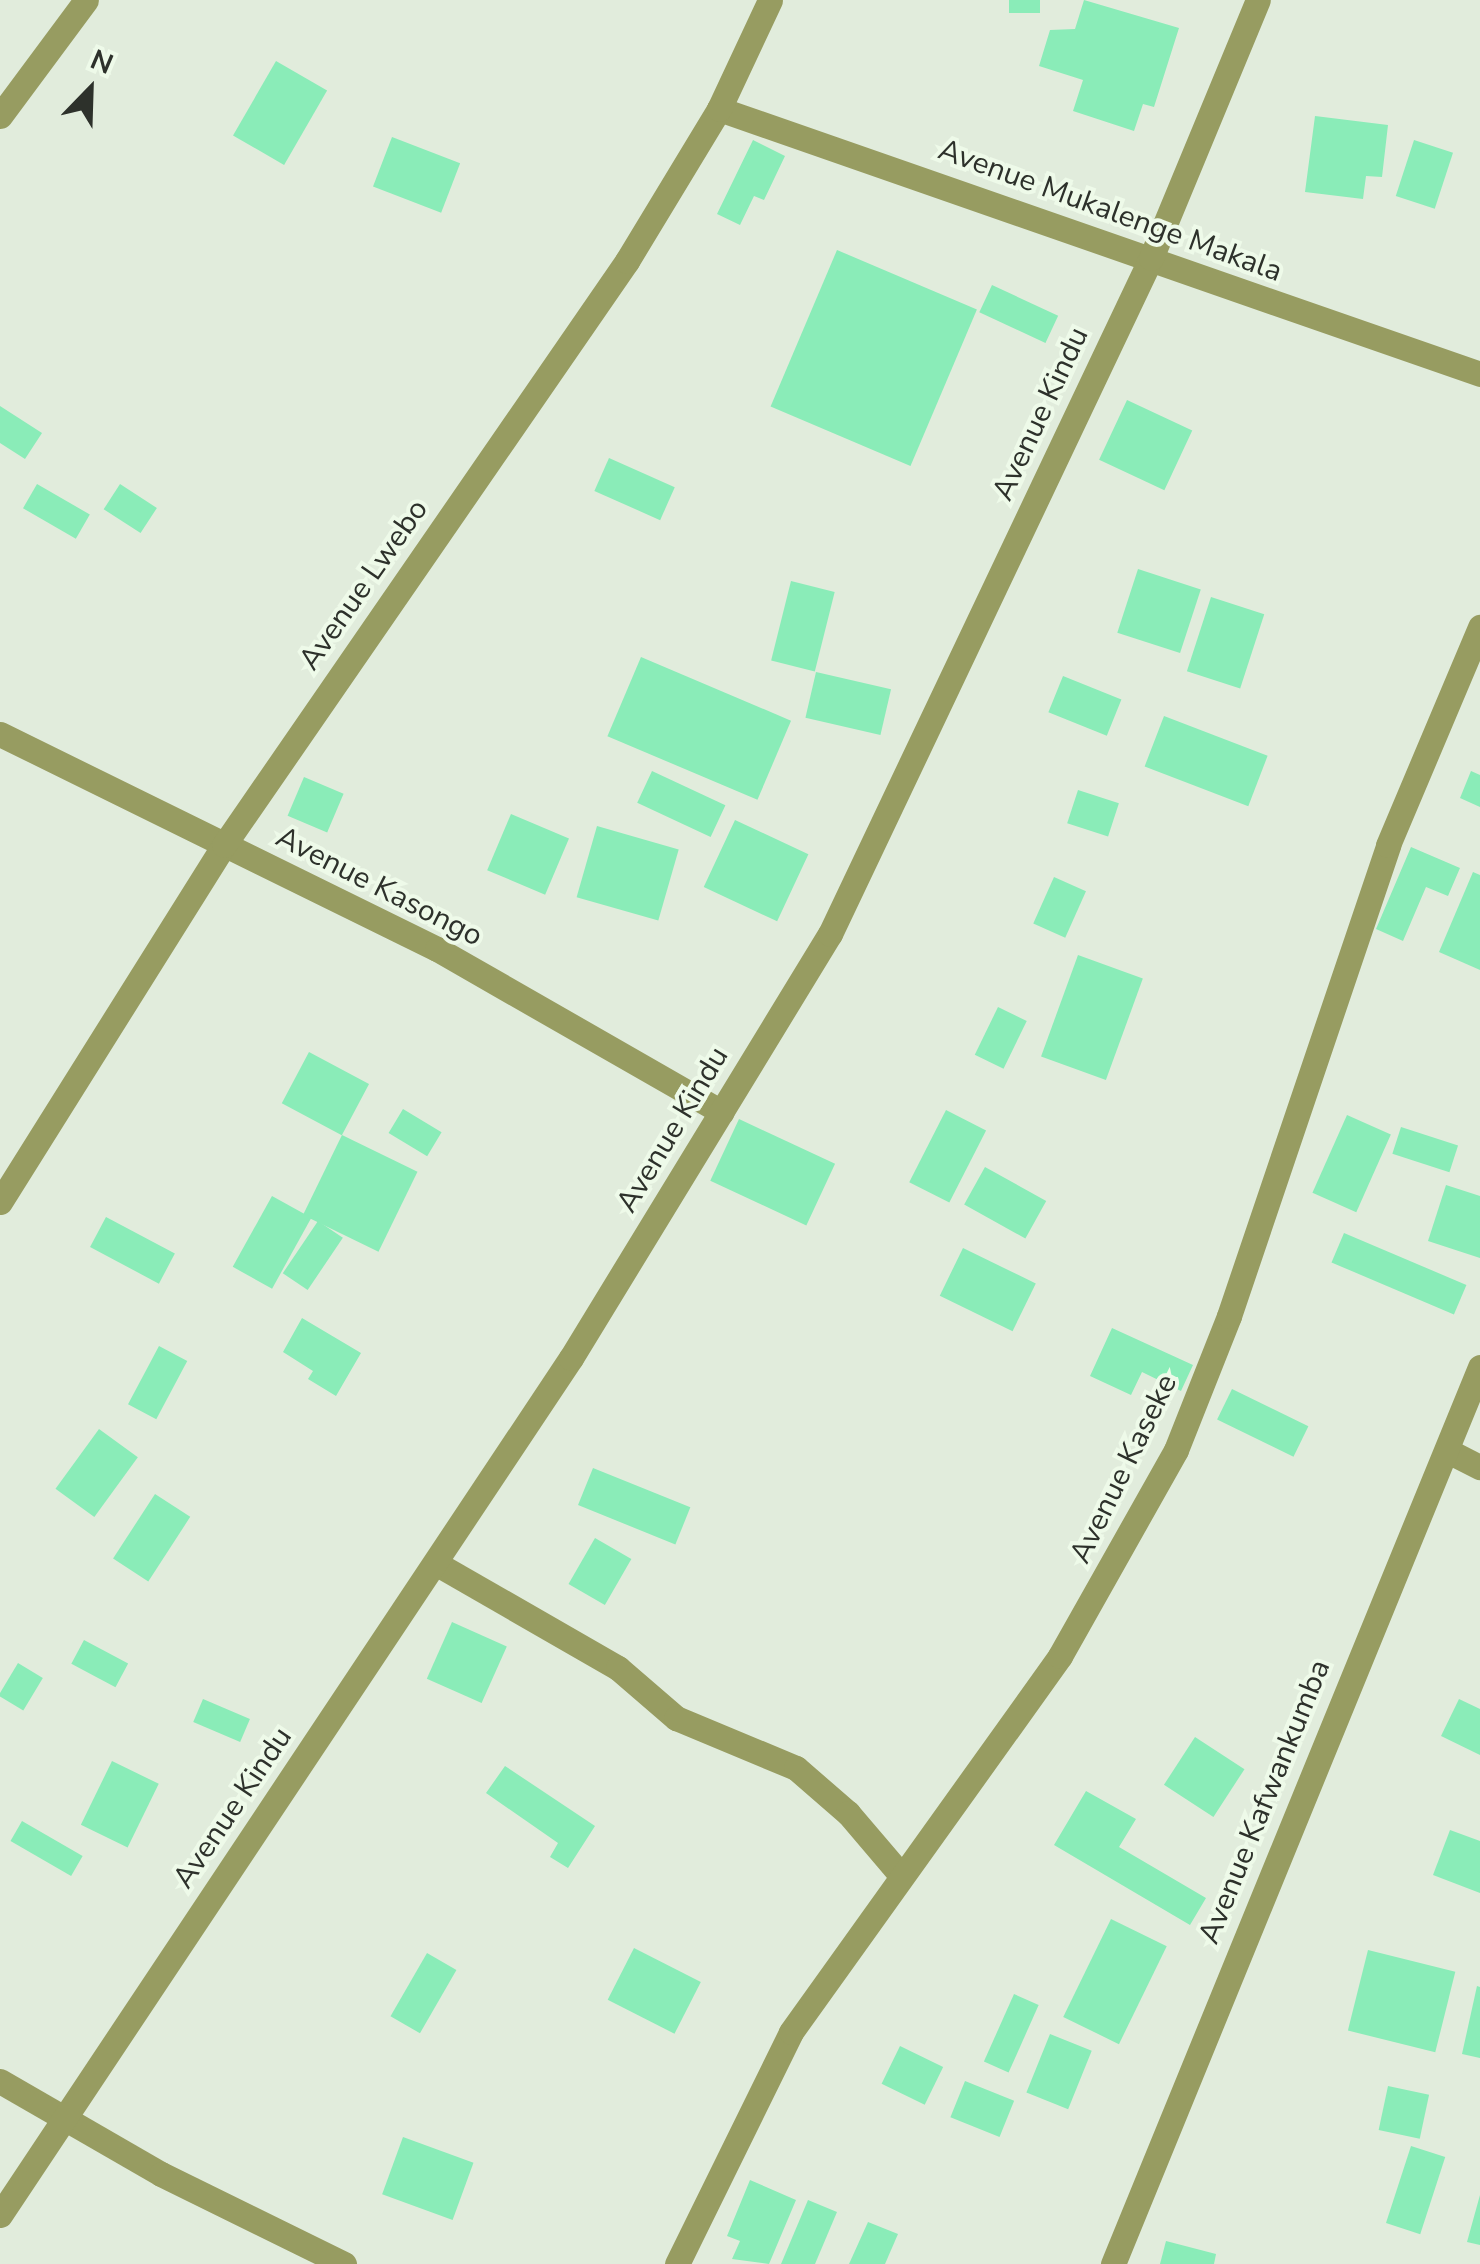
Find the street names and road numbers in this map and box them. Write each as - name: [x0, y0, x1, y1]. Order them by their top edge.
- street label: Avenue Mukalenge Makala: [933, 132, 1287, 290]
- street label: Avenue Kindu: [985, 322, 1097, 506]
- street label: Avenue Lwebo: [292, 493, 436, 677]
- street label: Avenue Kasongo: [270, 819, 488, 955]
- street label: Avenue Kindu: [609, 1041, 737, 1219]
- street label: Avenue Kaseke: [1063, 1369, 1185, 1569]
- street label: Avenue Kafwankumba: [1192, 1655, 1338, 1949]
- street label: Avenue Kindu: [166, 1720, 300, 1896]

